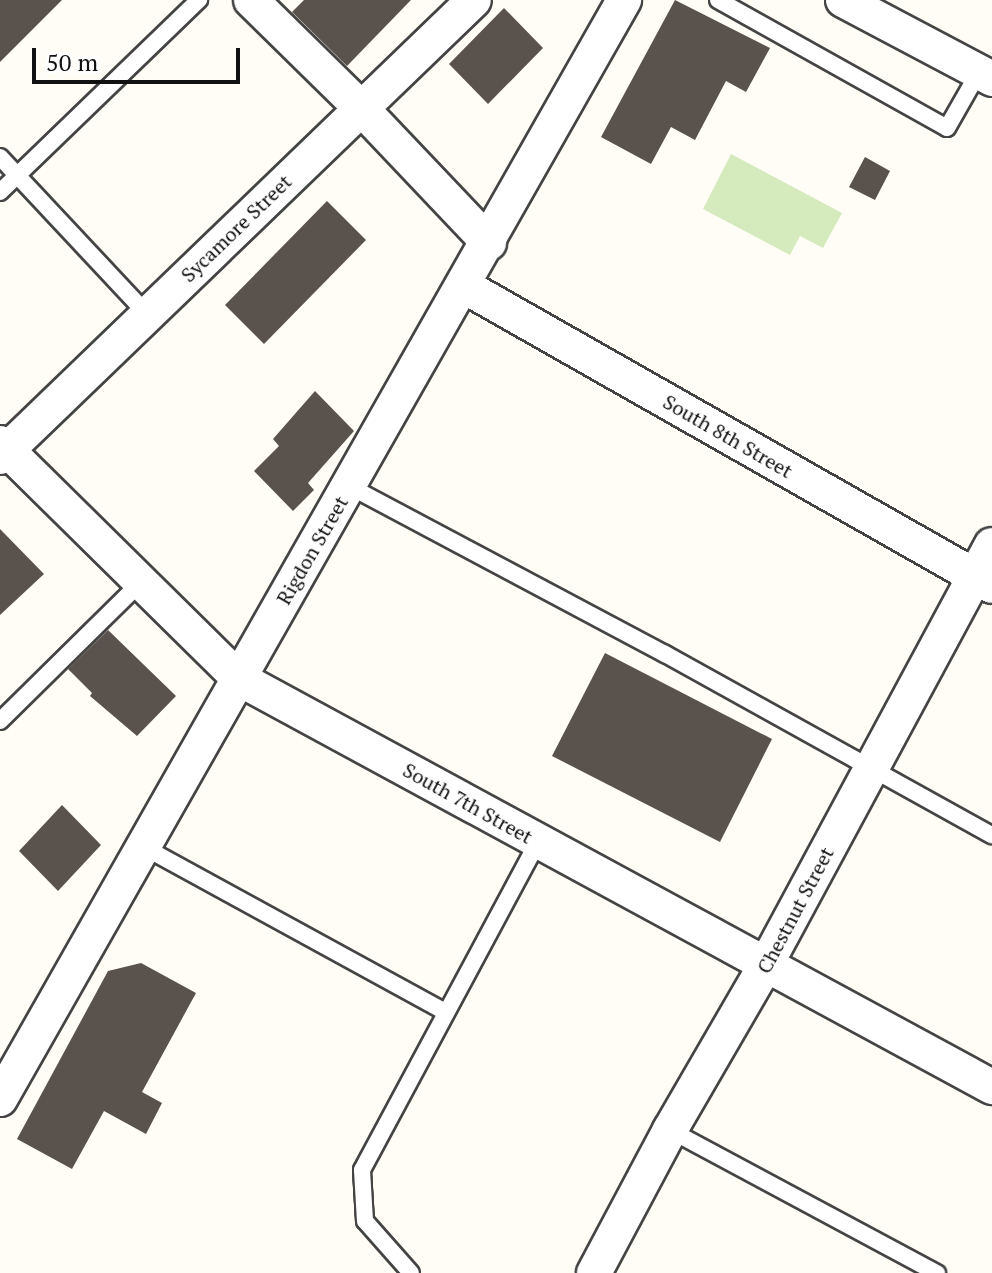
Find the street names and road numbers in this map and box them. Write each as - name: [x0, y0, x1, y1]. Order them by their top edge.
- street label: Sycamore Street: [176, 169, 296, 287]
- street label: South 8th Street: [659, 389, 797, 483]
- street label: Rigdon Street: [271, 491, 353, 609]
- street label: South 7th Street: [399, 757, 537, 849]
- street label: Chestnut Street: [752, 843, 838, 977]

